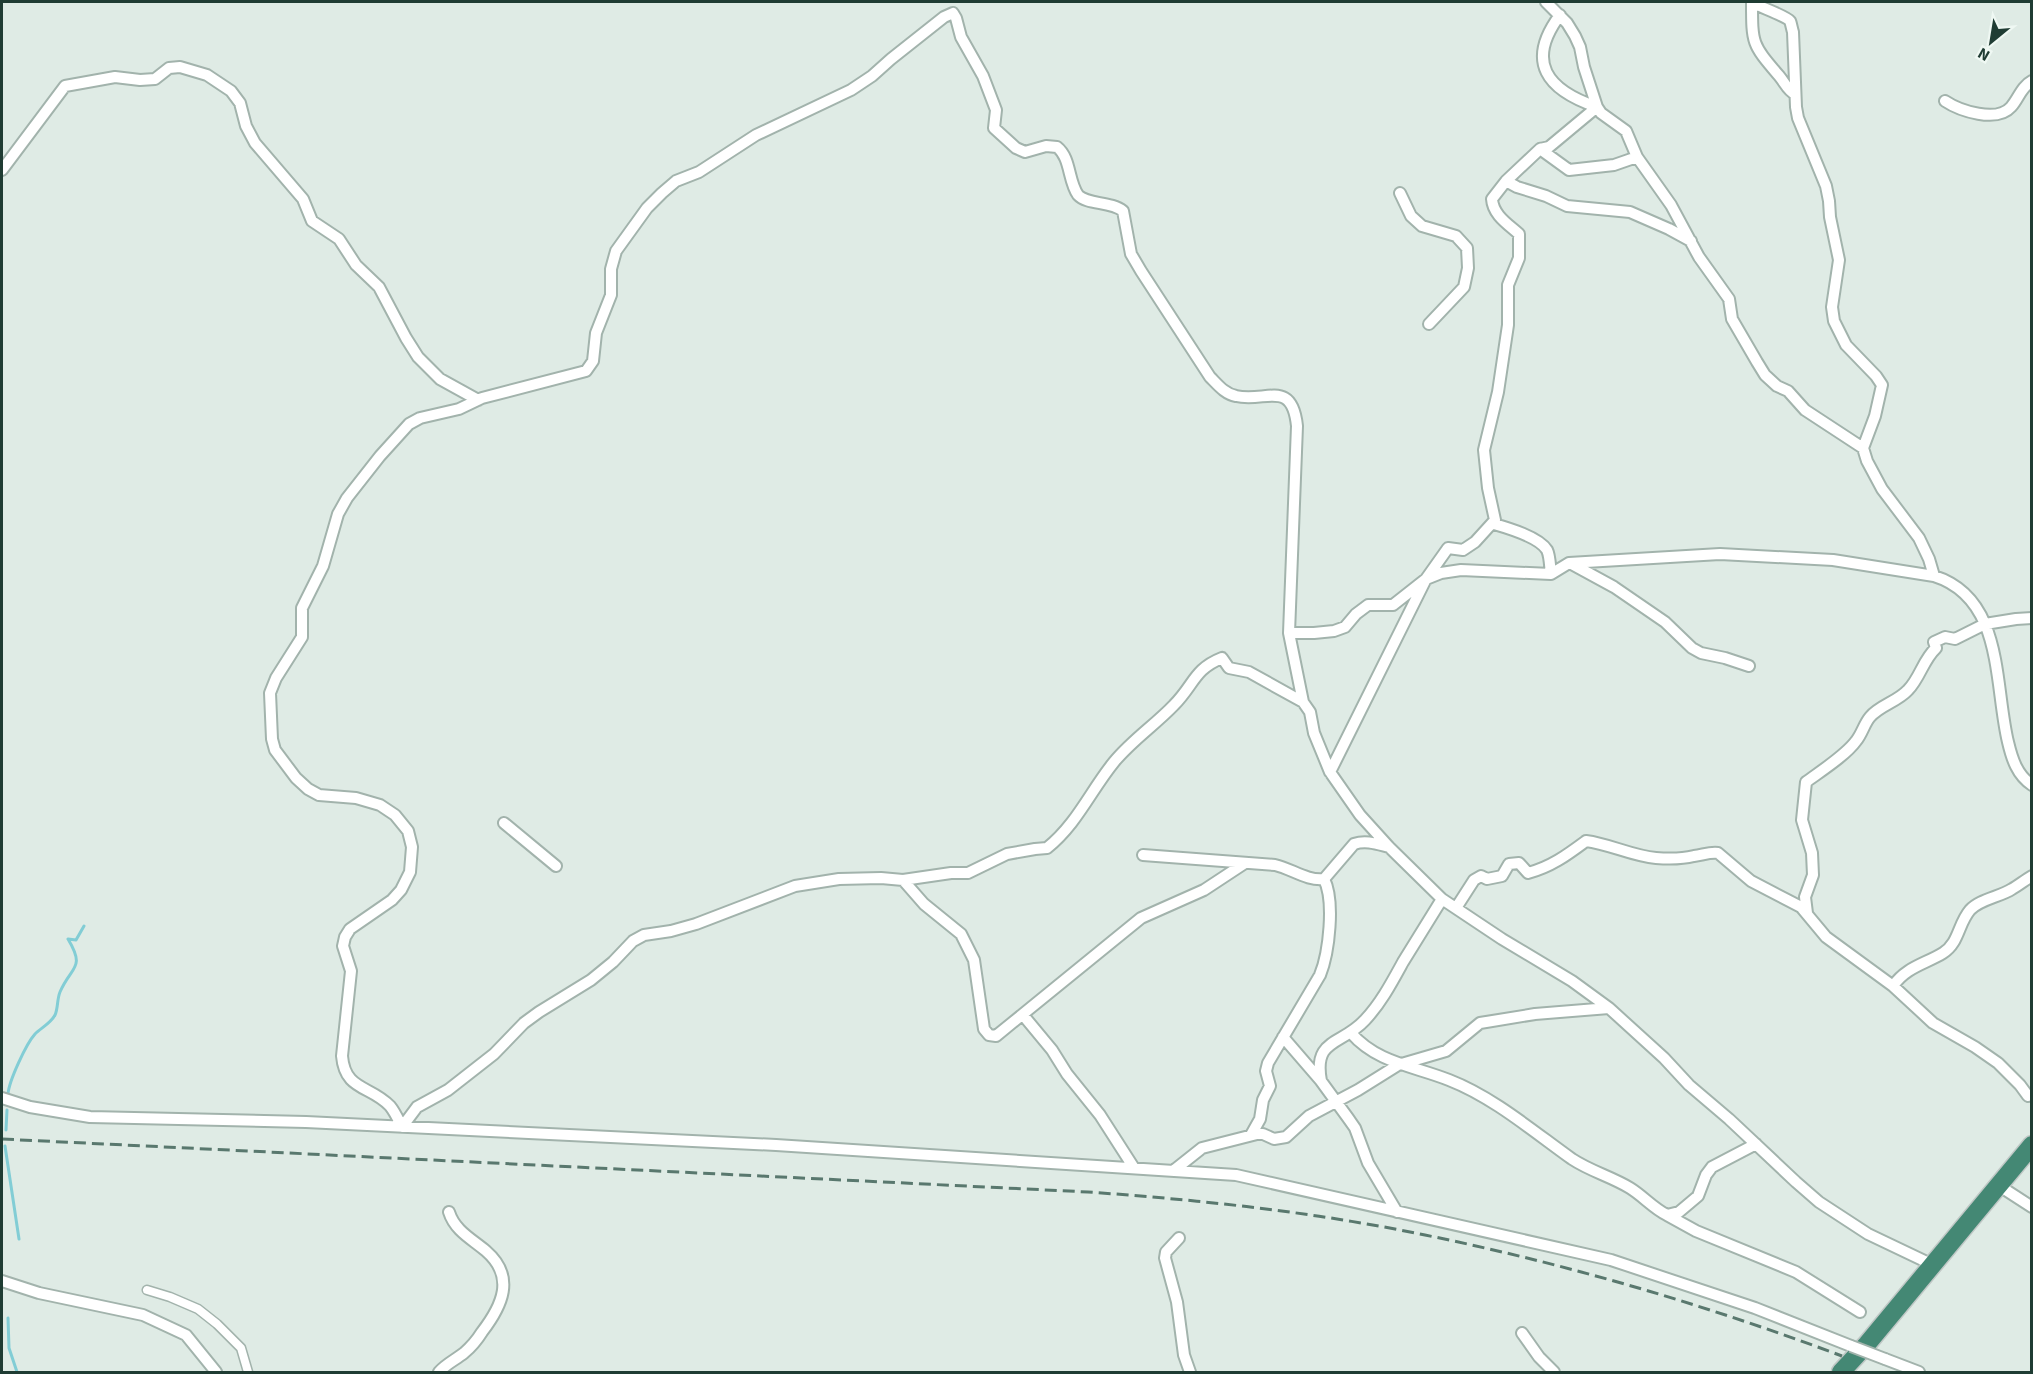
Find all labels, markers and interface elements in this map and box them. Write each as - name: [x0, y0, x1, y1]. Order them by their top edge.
- north arrow: [1961, 12, 2021, 72]
- text: N: [1974, 42, 1994, 66]

